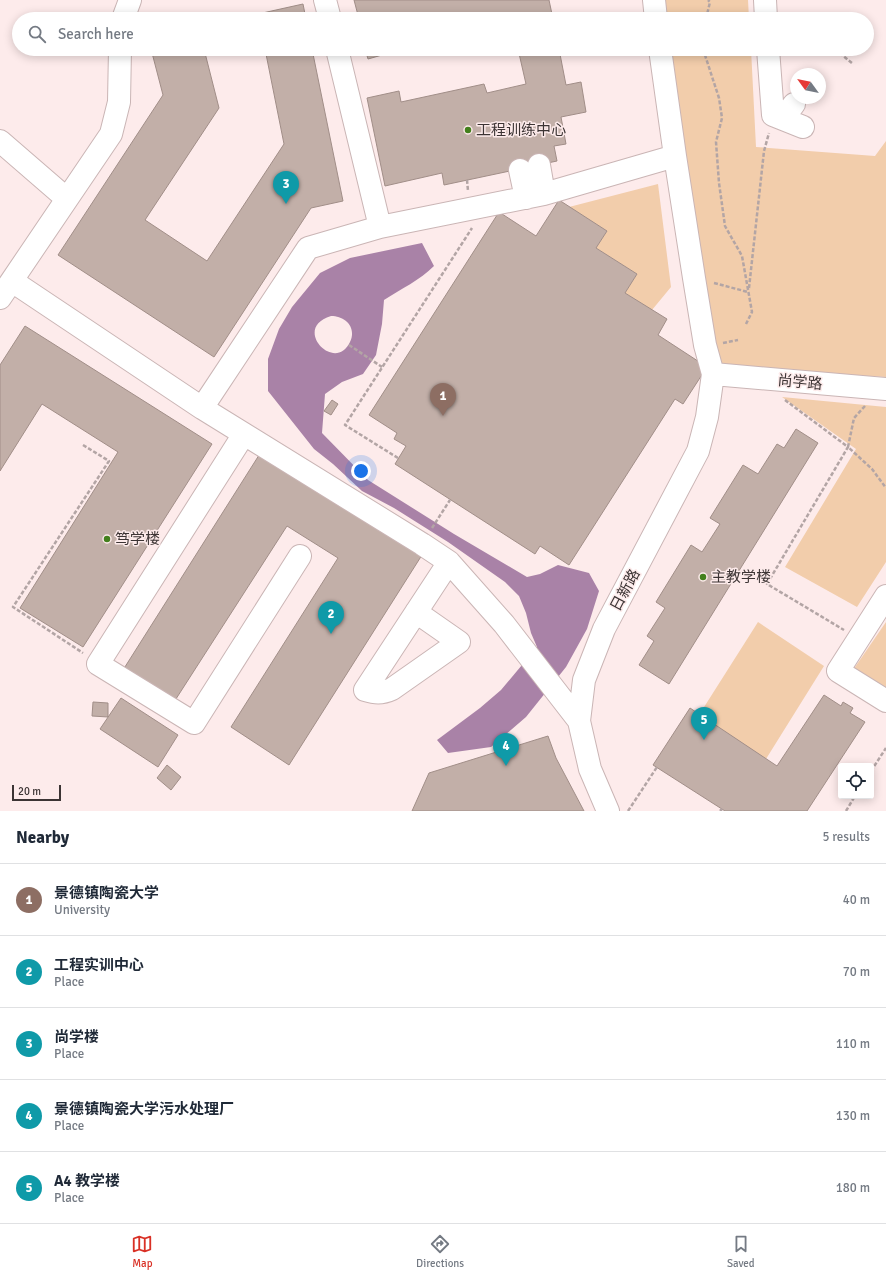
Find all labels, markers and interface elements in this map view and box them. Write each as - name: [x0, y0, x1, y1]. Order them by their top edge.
- search box: [12, 12, 874, 56]
- icon: search: [26, 23, 48, 45]
- text: Search here: [58, 25, 134, 43]
- north arrow: [790, 68, 826, 104]
- place label: 工程训练中心: [476, 121, 566, 139]
- marker: 工程训练中心: [463, 125, 473, 135]
- pin: 3: [273, 171, 299, 204]
- street label: 尚学路: [777, 371, 823, 393]
- pin: 1: [430, 383, 456, 416]
- your location: [351, 461, 371, 481]
- place label: 笃学楼: [115, 530, 160, 548]
- marker: 笃学楼: [102, 534, 112, 544]
- street label: 日新路: [606, 566, 644, 614]
- place label: 主教学楼: [711, 568, 771, 586]
- marker: 主教学楼: [698, 572, 708, 582]
- pin: 2: [318, 601, 344, 634]
- pin: 5: [691, 707, 717, 740]
- pin: 4: [493, 733, 519, 766]
- map controls: [838, 763, 874, 799]
- button: locate: [838, 763, 874, 799]
- scale bar: [12, 783, 61, 802]
- text: 20 m: [18, 785, 41, 798]
- text: Nearby: [16, 827, 69, 848]
- text: 5 results: [822, 829, 870, 845]
- text: 景德镇陶瓷大学: [54, 884, 159, 902]
- text: 1: [25, 892, 33, 908]
- text: 40 m: [843, 892, 870, 908]
- text: University: [54, 902, 110, 918]
- text: 工程实训中心: [54, 956, 144, 974]
- text: 2: [25, 964, 33, 980]
- text: 70 m: [843, 964, 870, 980]
- text: Place: [54, 974, 84, 990]
- text: 尚学楼: [54, 1028, 99, 1046]
- text: 3: [25, 1036, 33, 1052]
- text: 110 m: [836, 1036, 870, 1052]
- text: Place: [54, 1046, 84, 1062]
- text: 景德镇陶瓷大学污水处理厂: [54, 1100, 234, 1118]
- text: 4: [25, 1108, 33, 1124]
- text: 130 m: [836, 1108, 870, 1124]
- text: Place: [54, 1118, 84, 1134]
- text: A4 教学楼: [54, 1172, 120, 1190]
- text: 5: [25, 1180, 33, 1196]
- text: 180 m: [836, 1180, 870, 1196]
- text: Place: [54, 1190, 84, 1206]
- tab: Map: [131, 1233, 153, 1270]
- tab: Directions: [416, 1233, 464, 1270]
- tab: Saved: [727, 1233, 755, 1270]

